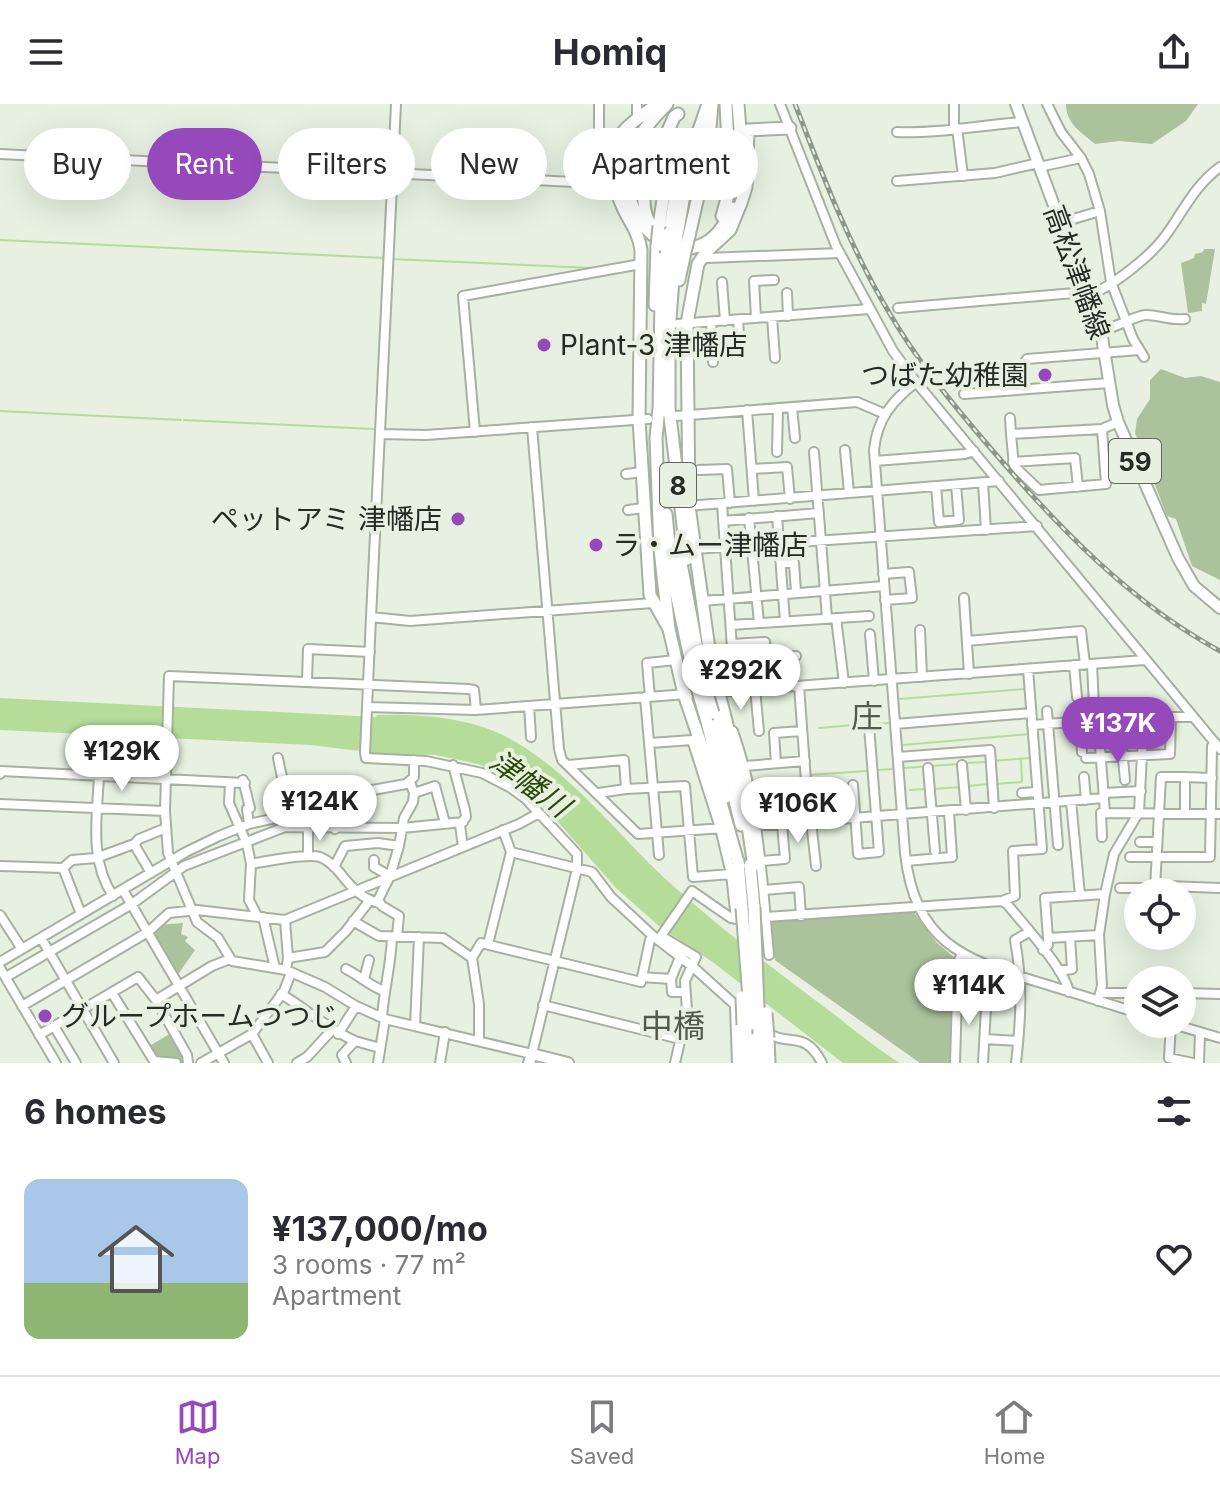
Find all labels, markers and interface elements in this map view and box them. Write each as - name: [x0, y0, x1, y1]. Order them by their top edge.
- icon: menu: [24, 30, 68, 74]
- text: Homiq: [553, 30, 667, 74]
- icon: share: [1152, 30, 1196, 74]
- chip: Buy: [24, 128, 131, 200]
- chip: Rent: [147, 128, 262, 200]
- chip: Filters: [278, 128, 415, 200]
- chip: New: [431, 128, 547, 200]
- chip: Apartment: [563, 128, 758, 200]
- street label: 高松津幡線: [1037, 200, 1117, 344]
- place label: Plant-3 津幡店: [560, 328, 747, 362]
- marker: Plant-3 津幡店: [535, 336, 553, 354]
- place label: つばた幼稚園: [861, 358, 1029, 392]
- marker: つばた幼稚園: [1036, 366, 1054, 384]
- road number: 59: [1109, 439, 1161, 483]
- road number: 8: [660, 463, 696, 507]
- place label: ペットアミ 津幡店: [211, 502, 442, 536]
- marker: ペットアミ 津幡店: [449, 510, 467, 528]
- place label: ラ・ムー津幡店: [612, 528, 808, 562]
- marker: ラ・ムー津幡店: [587, 536, 605, 554]
- pin: ¥292K: [685, 644, 797, 712]
- text: ¥292K: [699, 654, 783, 685]
- district label: 庄: [851, 697, 883, 736]
- pin: ¥137K: [1062, 697, 1174, 765]
- text: ¥137K: [1080, 707, 1156, 738]
- pin: ¥129K: [66, 725, 178, 793]
- text: ¥129K: [83, 735, 161, 766]
- water label: 津幡川: [483, 742, 579, 826]
- pin: ¥124K: [264, 775, 376, 843]
- pin: ¥106K: [742, 777, 854, 845]
- text: ¥124K: [281, 785, 359, 816]
- text: ¥106K: [758, 787, 838, 818]
- map controls: [1124, 878, 1196, 1038]
- button: locate: [1124, 878, 1196, 950]
- pin: ¥114K: [913, 959, 1025, 1027]
- button: layers: [1124, 966, 1196, 1038]
- text: ¥114K: [932, 969, 1006, 1000]
- place label: グループホームつつじ: [61, 999, 338, 1033]
- district label: 中橋: [641, 1006, 705, 1045]
- marker: グループホームつつじ: [36, 1007, 54, 1025]
- icon: filters: [1152, 1089, 1196, 1133]
- text: 6 homes: [24, 1091, 166, 1132]
- text: ¥137,000/mo: [272, 1208, 488, 1249]
- icon: home: [88, 1211, 184, 1307]
- icon: heart: [1152, 1237, 1196, 1281]
- text: 3 rooms · 77 m²: [272, 1249, 466, 1280]
- text: Apartment: [272, 1280, 401, 1311]
- tab: Map: [175, 1395, 220, 1469]
- tab: Saved: [570, 1395, 634, 1469]
- tab: Home: [984, 1395, 1045, 1469]

